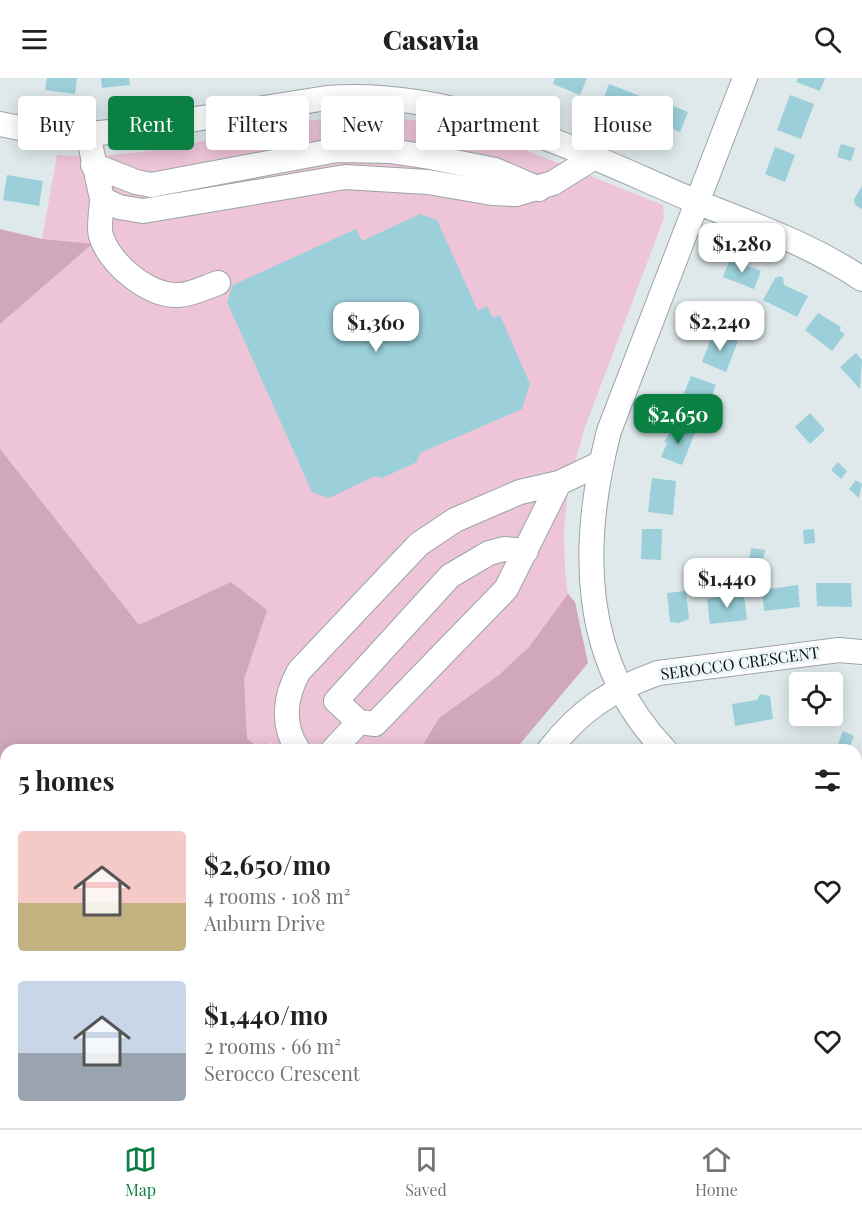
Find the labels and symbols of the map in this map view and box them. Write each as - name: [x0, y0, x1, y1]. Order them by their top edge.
- pin: $1,280: [693, 223, 791, 274]
- pin: $2,240: [671, 301, 769, 352]
- pin: $1,360: [327, 302, 425, 353]
- pin: $2,650: [629, 394, 727, 445]
- pin: $1,440: [678, 558, 776, 609]
- street label: SEROCCO CRESCENT: [659, 641, 821, 684]

